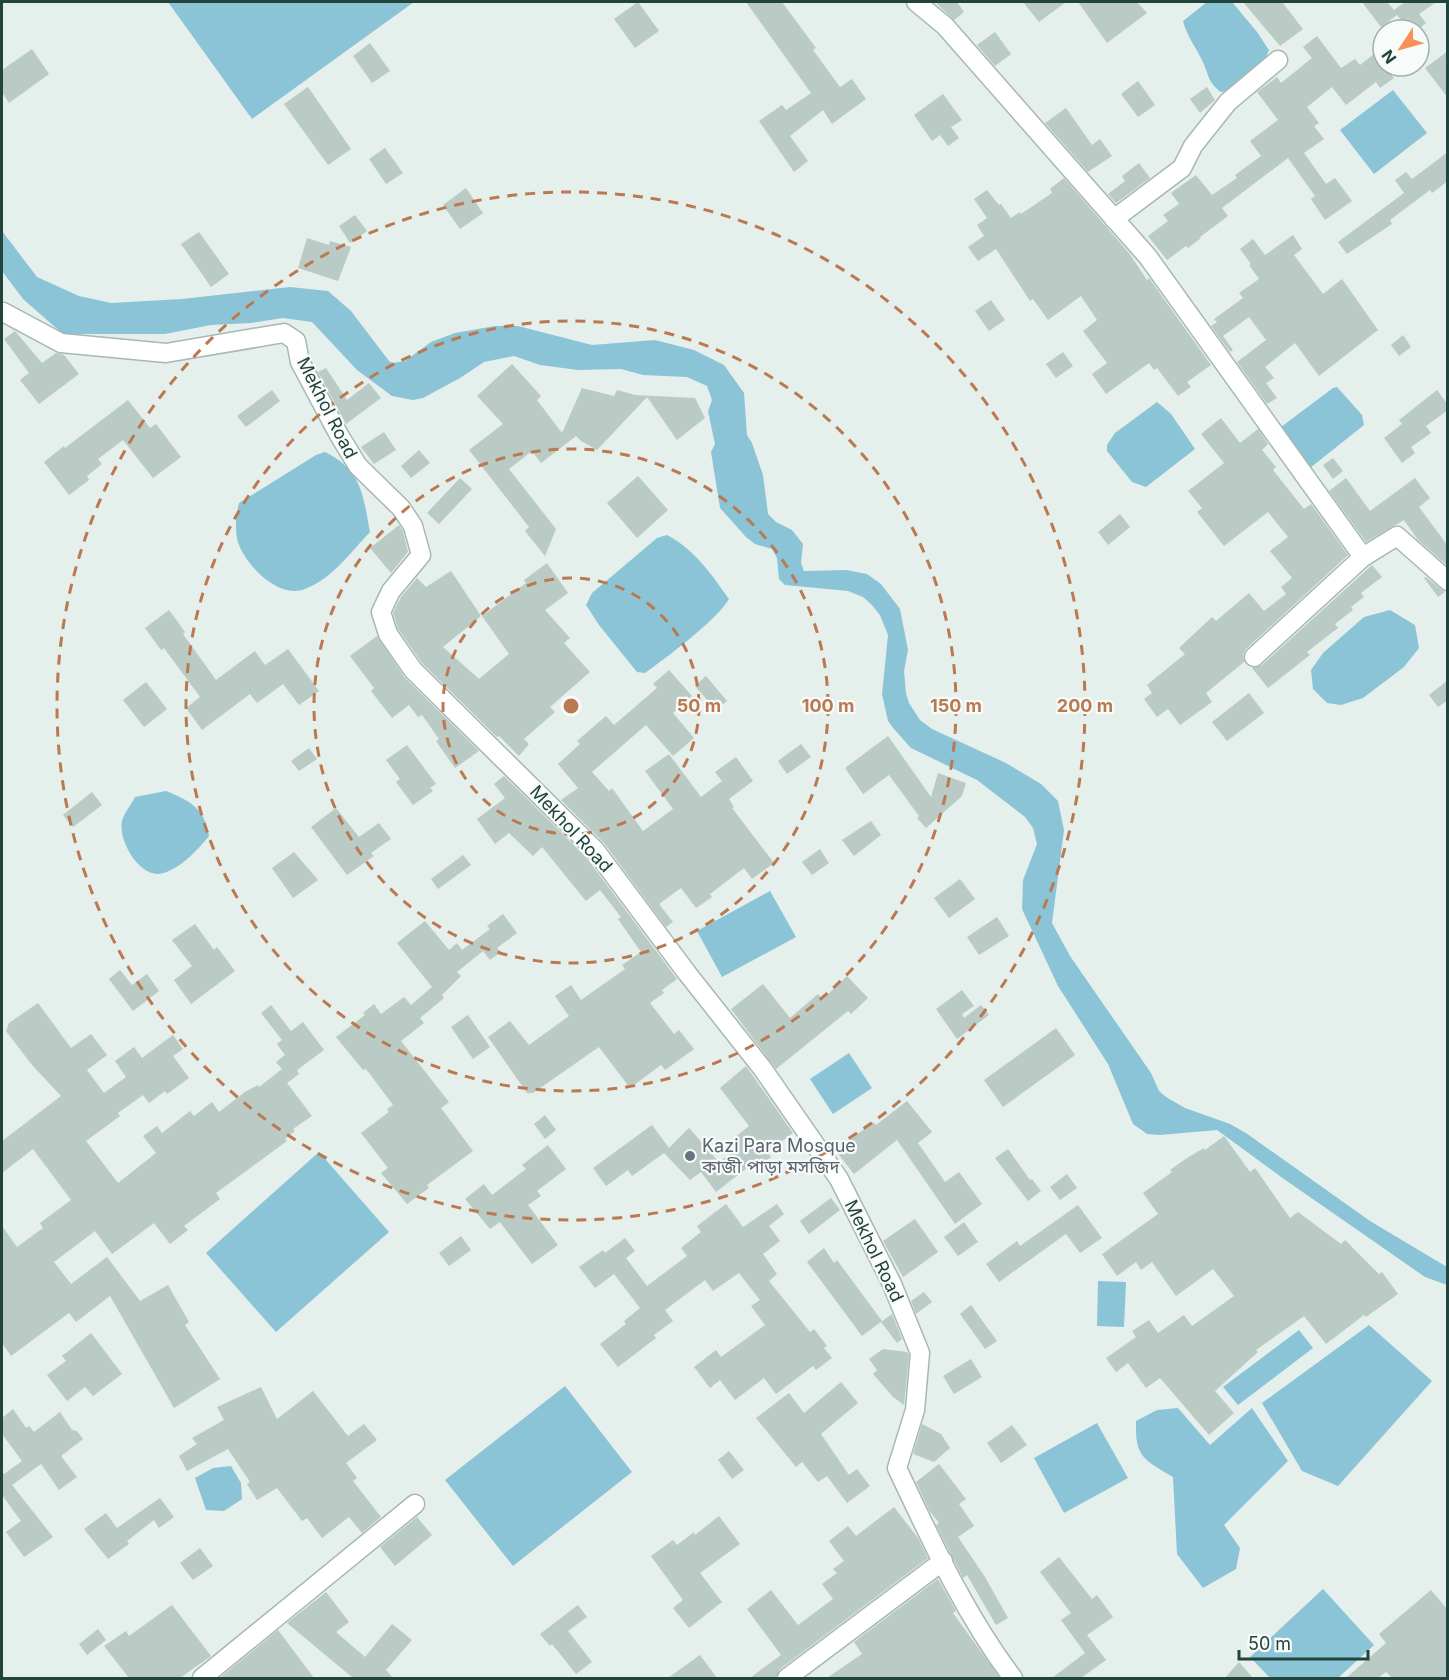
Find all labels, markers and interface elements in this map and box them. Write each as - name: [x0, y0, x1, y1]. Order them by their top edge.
- north arrow: [1371, 18, 1431, 78]
- text: N: [1377, 46, 1401, 68]
- street label: Mekhol Road: [293, 354, 362, 462]
- text: 50 m: [677, 695, 721, 716]
- text: 100 m: [802, 695, 854, 716]
- text: 150 m: [930, 695, 982, 716]
- text: 200 m: [1057, 695, 1113, 716]
- centre of rings: [561, 696, 581, 716]
- street label: Mekhol Road: [526, 781, 617, 876]
- place label: Kazi Para Mosque কাজী পাড়া মসজিদ: [701, 1135, 856, 1177]
- marker: Kazi Para Mosque কাজী পাড়া মসজিদ: [683, 1149, 697, 1163]
- street label: Mekhol Road: [841, 1196, 908, 1305]
- scale bar: [1239, 1623, 1368, 1661]
- text: 50 m: [1248, 1633, 1291, 1654]

